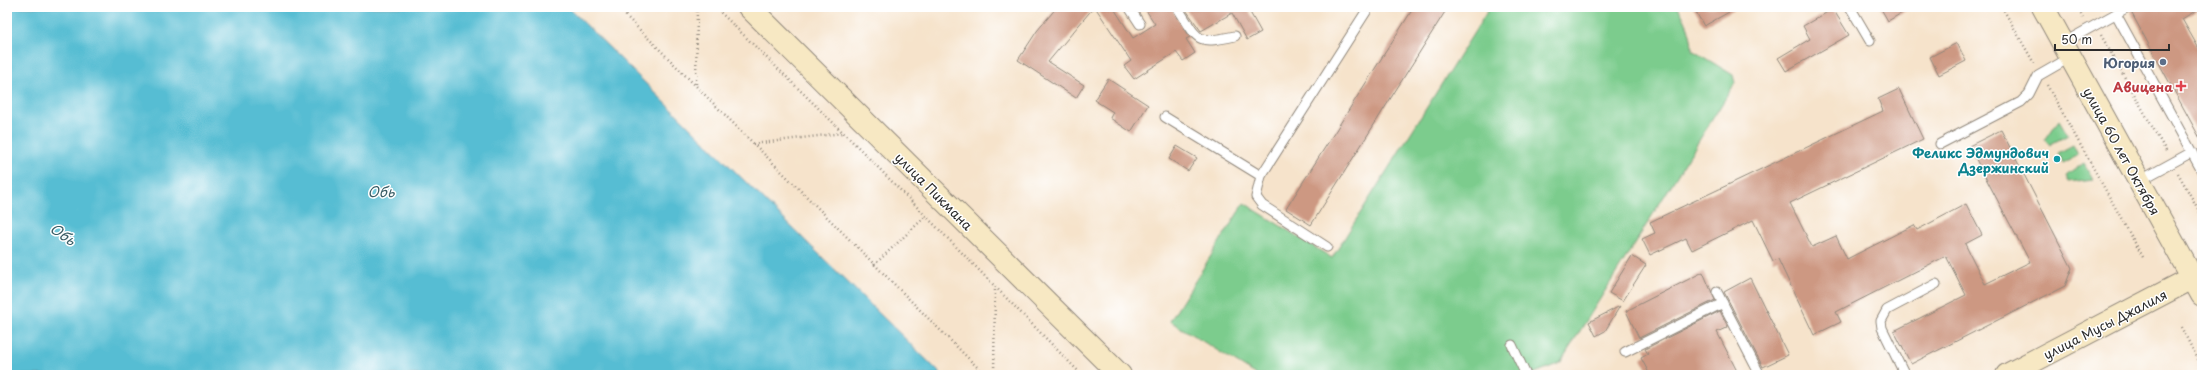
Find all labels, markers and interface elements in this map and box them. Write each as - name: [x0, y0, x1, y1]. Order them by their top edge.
- scale bar: [2055, 26, 2169, 52]
- text: 50 m: [2061, 30, 2092, 48]
- place label: Югория: [2103, 53, 2155, 72]
- marker: Югория: [2158, 57, 2168, 67]
- place label: Авицена: [2113, 77, 2173, 96]
- marker: Авицена: [2176, 81, 2186, 91]
- street label: улица 60 лет Октября: [2079, 84, 2165, 218]
- place label: Феликс Эдмундович Дзержинский: [1912, 143, 2049, 177]
- street label: улица Пикмана: [891, 148, 978, 235]
- marker: Феликс Эдмундович Дзержинский: [2052, 154, 2062, 164]
- water label: Обь: [368, 181, 396, 202]
- water label: Обь: [46, 218, 81, 251]
- street label: улица Мусы Джалиля: [2040, 285, 2170, 363]

